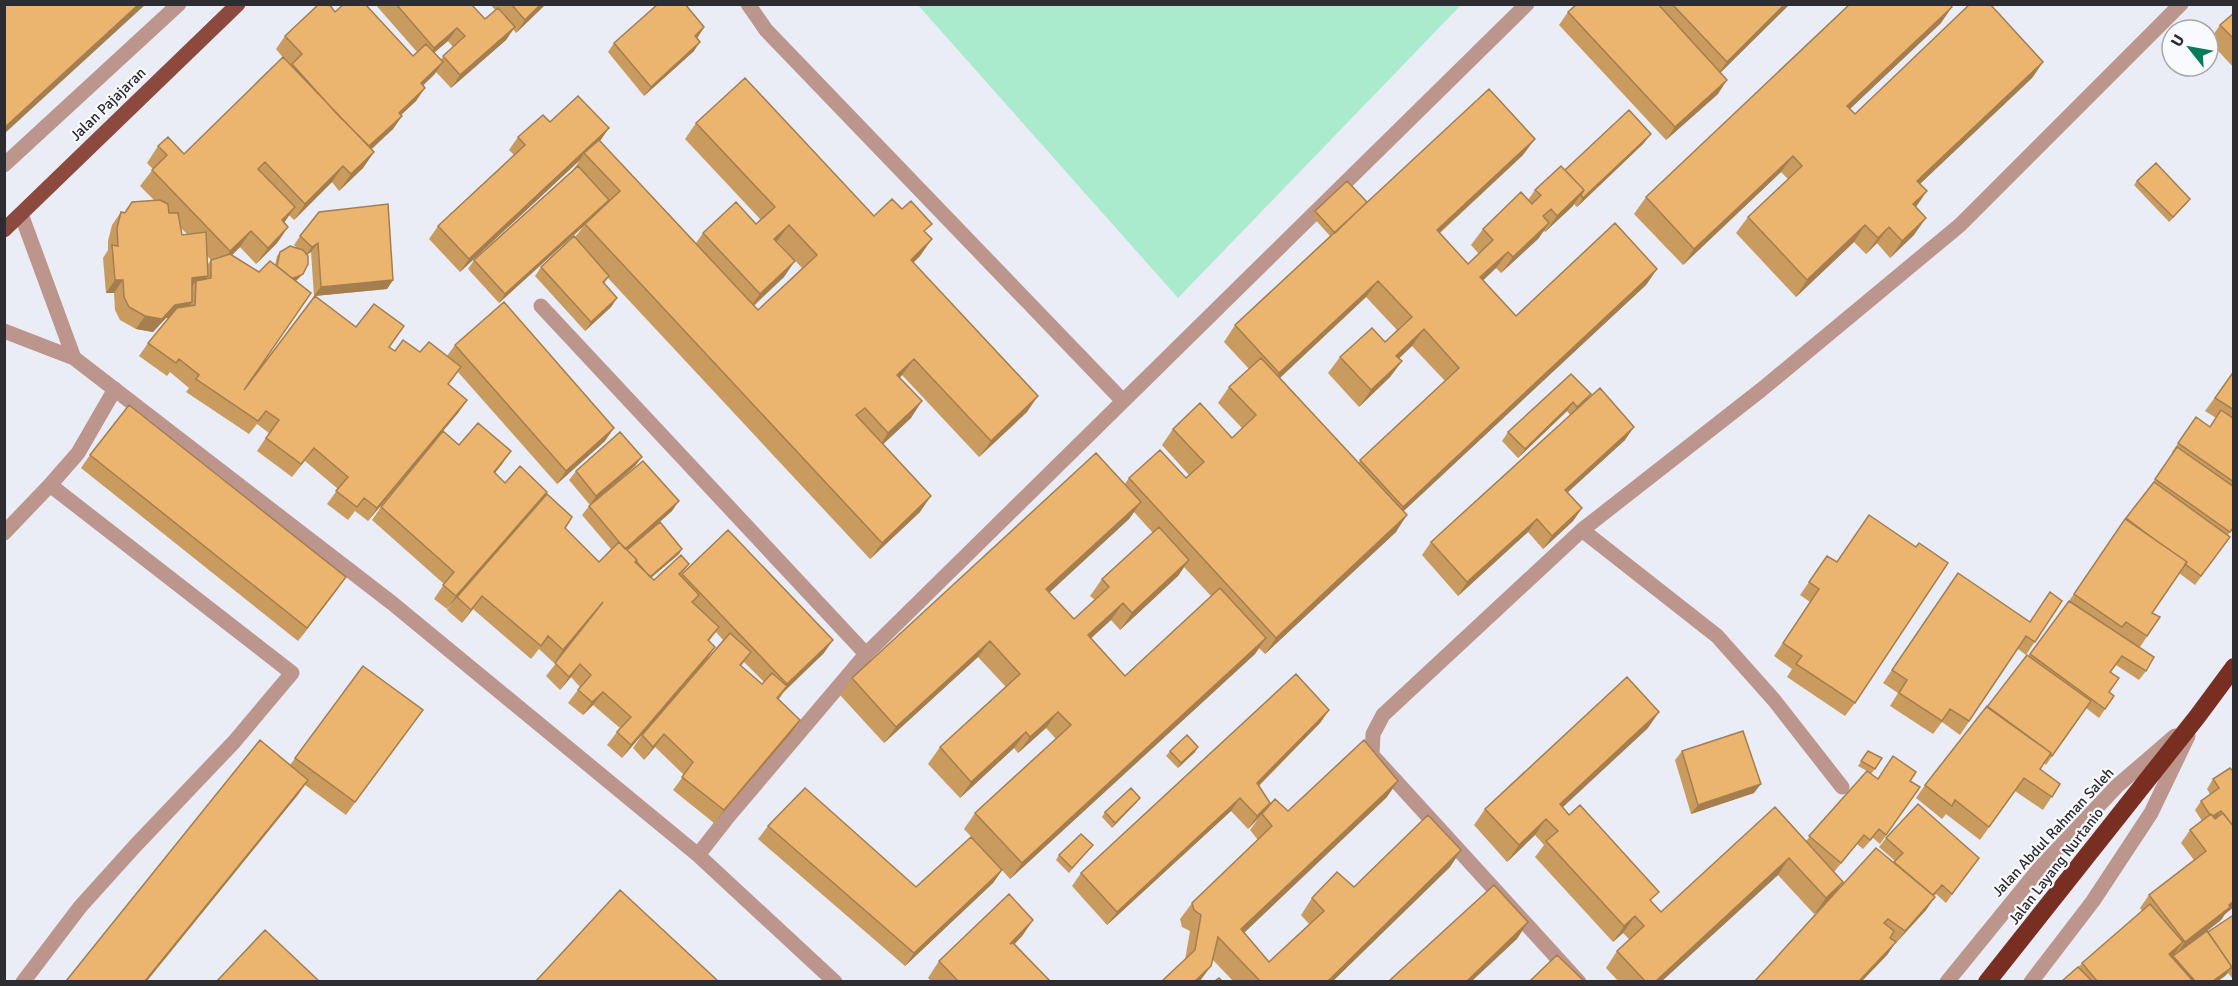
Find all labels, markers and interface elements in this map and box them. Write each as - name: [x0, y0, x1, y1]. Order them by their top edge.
- north arrow: [2160, 18, 2220, 78]
- text: U: [2167, 31, 2189, 51]
- street label: Jalan Pajajaran: [66, 63, 150, 145]
- street label: Jalan Abdul Rahman Saleh: [1988, 764, 2118, 900]
- street label: Jalan Layang Nurtanio: [2005, 804, 2107, 928]

